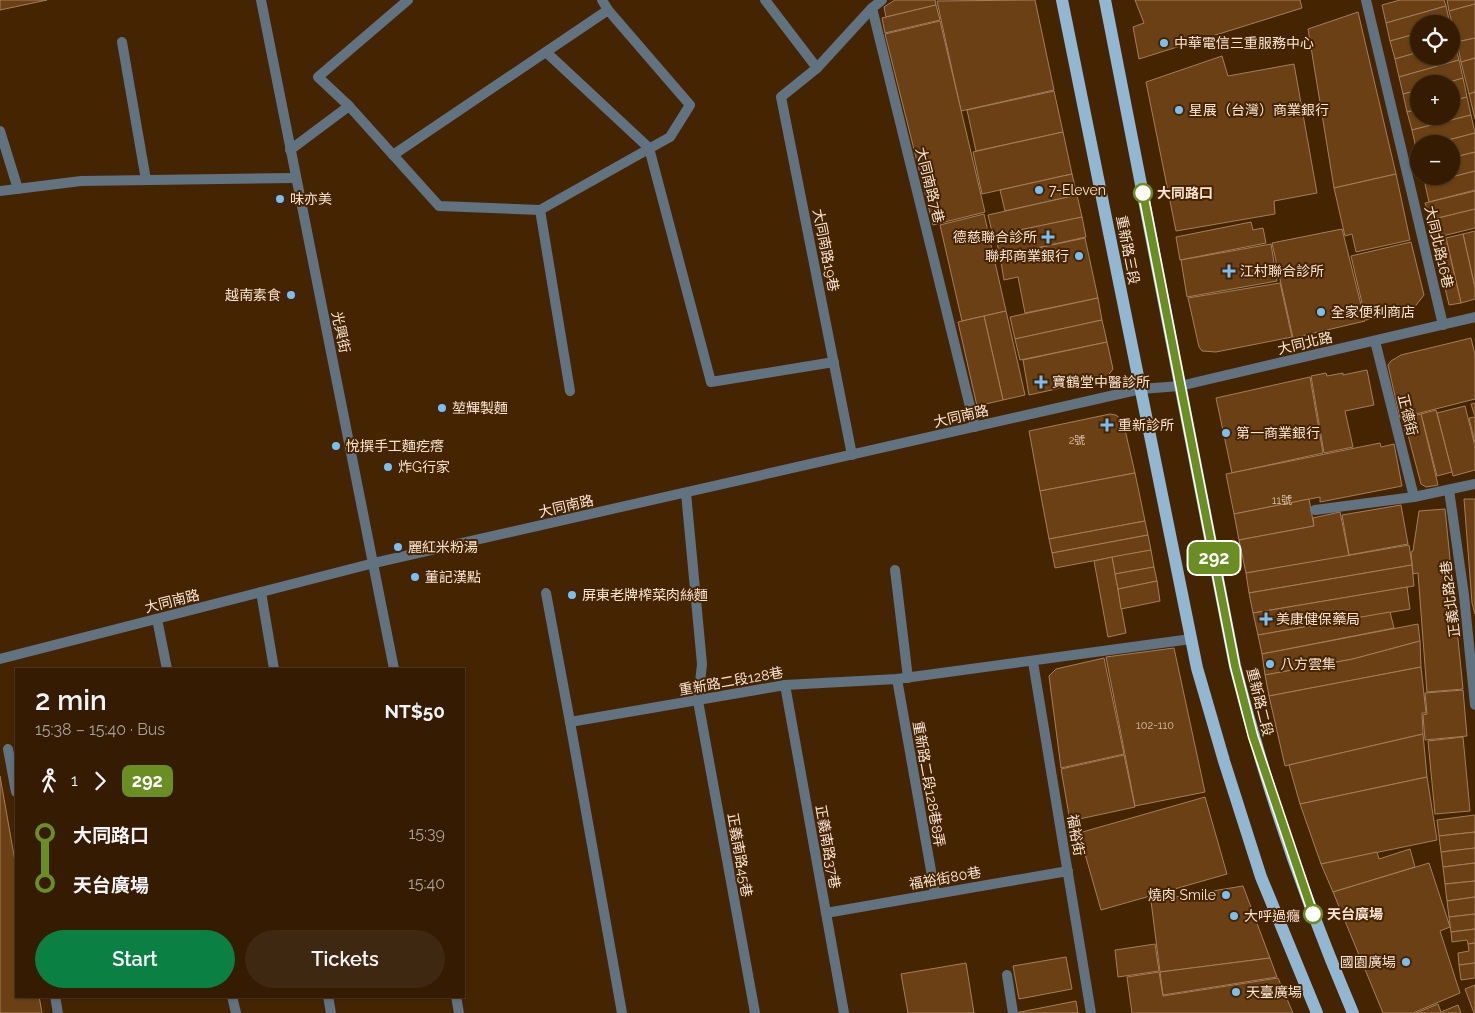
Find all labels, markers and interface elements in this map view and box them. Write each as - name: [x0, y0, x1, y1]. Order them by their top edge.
- map controls: [1410, 15, 1460, 185]
- button: locate: [1410, 15, 1460, 65]
- place label: 中華電信三重服務中心: [1174, 35, 1314, 51]
- marker: 中華電信三重服務中心: [1158, 37, 1170, 49]
- button: +: [1410, 75, 1460, 125]
- place label: 星展（台灣）商業銀行: [1189, 102, 1329, 118]
- marker: 星展（台灣）商業銀行: [1173, 104, 1185, 116]
- button: −: [1410, 135, 1460, 185]
- street label: 大同南路7巷: [913, 145, 947, 225]
- place label: 7-Eleven: [1049, 182, 1106, 198]
- marker: 大同路口: [1133, 183, 1153, 203]
- marker: 7-Eleven: [1033, 184, 1045, 196]
- place label: 大同路口: [1157, 185, 1213, 201]
- place label: 味亦美: [290, 191, 332, 207]
- marker: 味亦美: [274, 193, 286, 205]
- street label: 大同北路16巷: [1422, 204, 1456, 290]
- street label: 大同南路19巷: [810, 207, 842, 293]
- street label: 重新路三段: [1113, 214, 1143, 286]
- place label: 德慈聯合診所: [953, 229, 1037, 245]
- marker: 德慈聯合診所: [1041, 230, 1055, 244]
- place label: 聯邦商業銀行: [985, 248, 1069, 264]
- marker: 聯邦商業銀行: [1073, 250, 1085, 262]
- place label: 江村聯合診所: [1240, 263, 1324, 279]
- marker: 江村聯合診所: [1222, 264, 1236, 278]
- place label: 越南素食: [225, 287, 281, 303]
- marker: 越南素食: [285, 289, 297, 301]
- place label: 全家便利商店: [1331, 304, 1415, 320]
- marker: 全家便利商店: [1315, 306, 1327, 318]
- street label: 光興街: [329, 310, 353, 354]
- street label: 大同北路: [1276, 329, 1334, 357]
- place label: 寶鶴堂中醫診所: [1052, 374, 1150, 390]
- marker: 寶鶴堂中醫診所: [1034, 375, 1048, 389]
- street label: 正德街: [1395, 393, 1421, 437]
- place label: 堃輝製麵: [452, 400, 508, 416]
- marker: 堃輝製麵: [436, 402, 448, 414]
- street label: 大同南路: [932, 402, 990, 430]
- place label: 重新診所: [1118, 417, 1174, 433]
- marker: 重新診所: [1100, 418, 1114, 432]
- place label: 第一商業銀行: [1236, 425, 1320, 441]
- marker: 第一商業銀行: [1220, 427, 1232, 439]
- house number: 2號: [1069, 434, 1085, 447]
- place label: 悅撰手工麵疙瘩: [346, 438, 444, 454]
- marker: 悅撰手工麵疙瘩: [330, 440, 342, 452]
- place label: 炸G行家: [398, 459, 450, 475]
- marker: 炸G行家: [382, 461, 394, 473]
- street label: 大同南路: [537, 492, 595, 520]
- house number: 11號: [1272, 494, 1292, 507]
- place label: 麗紅米粉湯: [408, 539, 478, 555]
- marker: 麗紅米粉湯: [392, 541, 404, 553]
- line badge: 292: [1185, 542, 1243, 574]
- text: 292: [1199, 547, 1229, 568]
- street label: 正義北路2巷: [1437, 560, 1463, 638]
- place label: 董記漢點: [425, 569, 481, 585]
- marker: 董記漢點: [409, 571, 421, 583]
- street label: 大同南路: [143, 586, 201, 616]
- place label: 屏東老牌榨菜肉絲麵: [582, 587, 708, 603]
- marker: 屏東老牌榨菜肉絲麵: [566, 589, 578, 601]
- place label: 美康健保藥局: [1276, 611, 1360, 627]
- marker: 美康健保藥局: [1260, 613, 1272, 625]
- place label: 八方雲集: [1280, 656, 1336, 672]
- marker: 八方雲集: [1264, 658, 1276, 670]
- street label: 重新路二段128巷: [678, 664, 784, 698]
- street label: 重新路二段: [1244, 666, 1276, 738]
- text: 2 min: [35, 684, 107, 717]
- text: NT$50: [385, 700, 445, 722]
- house number: 102-110: [1136, 719, 1174, 732]
- text: 15:38 – 15:40 · Bus: [35, 720, 165, 739]
- street label: 重新路二段128巷8弄: [910, 720, 948, 848]
- icon: walk: [35, 767, 63, 795]
- icon: forward: [86, 767, 114, 795]
- text: 292: [132, 770, 163, 791]
- text: 1: [71, 771, 78, 790]
- street label: 正義南路37巷: [813, 804, 843, 890]
- street label: 正義南路45巷: [725, 812, 755, 898]
- street label: 福裕街: [1064, 813, 1088, 857]
- text: 大同路口: [73, 824, 149, 846]
- text: 15:39: [409, 824, 445, 843]
- street label: 福裕街80巷: [908, 864, 982, 892]
- text: 天台廣場: [73, 874, 149, 896]
- text: 15:40: [408, 874, 445, 893]
- place label: 燒肉 Smile: [1148, 887, 1216, 903]
- marker: 燒肉 Smile: [1220, 889, 1232, 901]
- marker: 天台廣場: [1303, 904, 1323, 924]
- place label: 天台廣場: [1327, 906, 1383, 922]
- place label: 大呼過癮: [1244, 908, 1300, 924]
- marker: 大呼過癮: [1228, 910, 1240, 922]
- button: Start: [35, 930, 235, 988]
- button: Tickets: [245, 930, 445, 988]
- place label: 國園廣場: [1340, 954, 1396, 970]
- marker: 國園廣場: [1400, 956, 1412, 968]
- place label: 天臺廣場: [1246, 984, 1302, 1000]
- marker: 天臺廣場: [1230, 986, 1242, 998]

